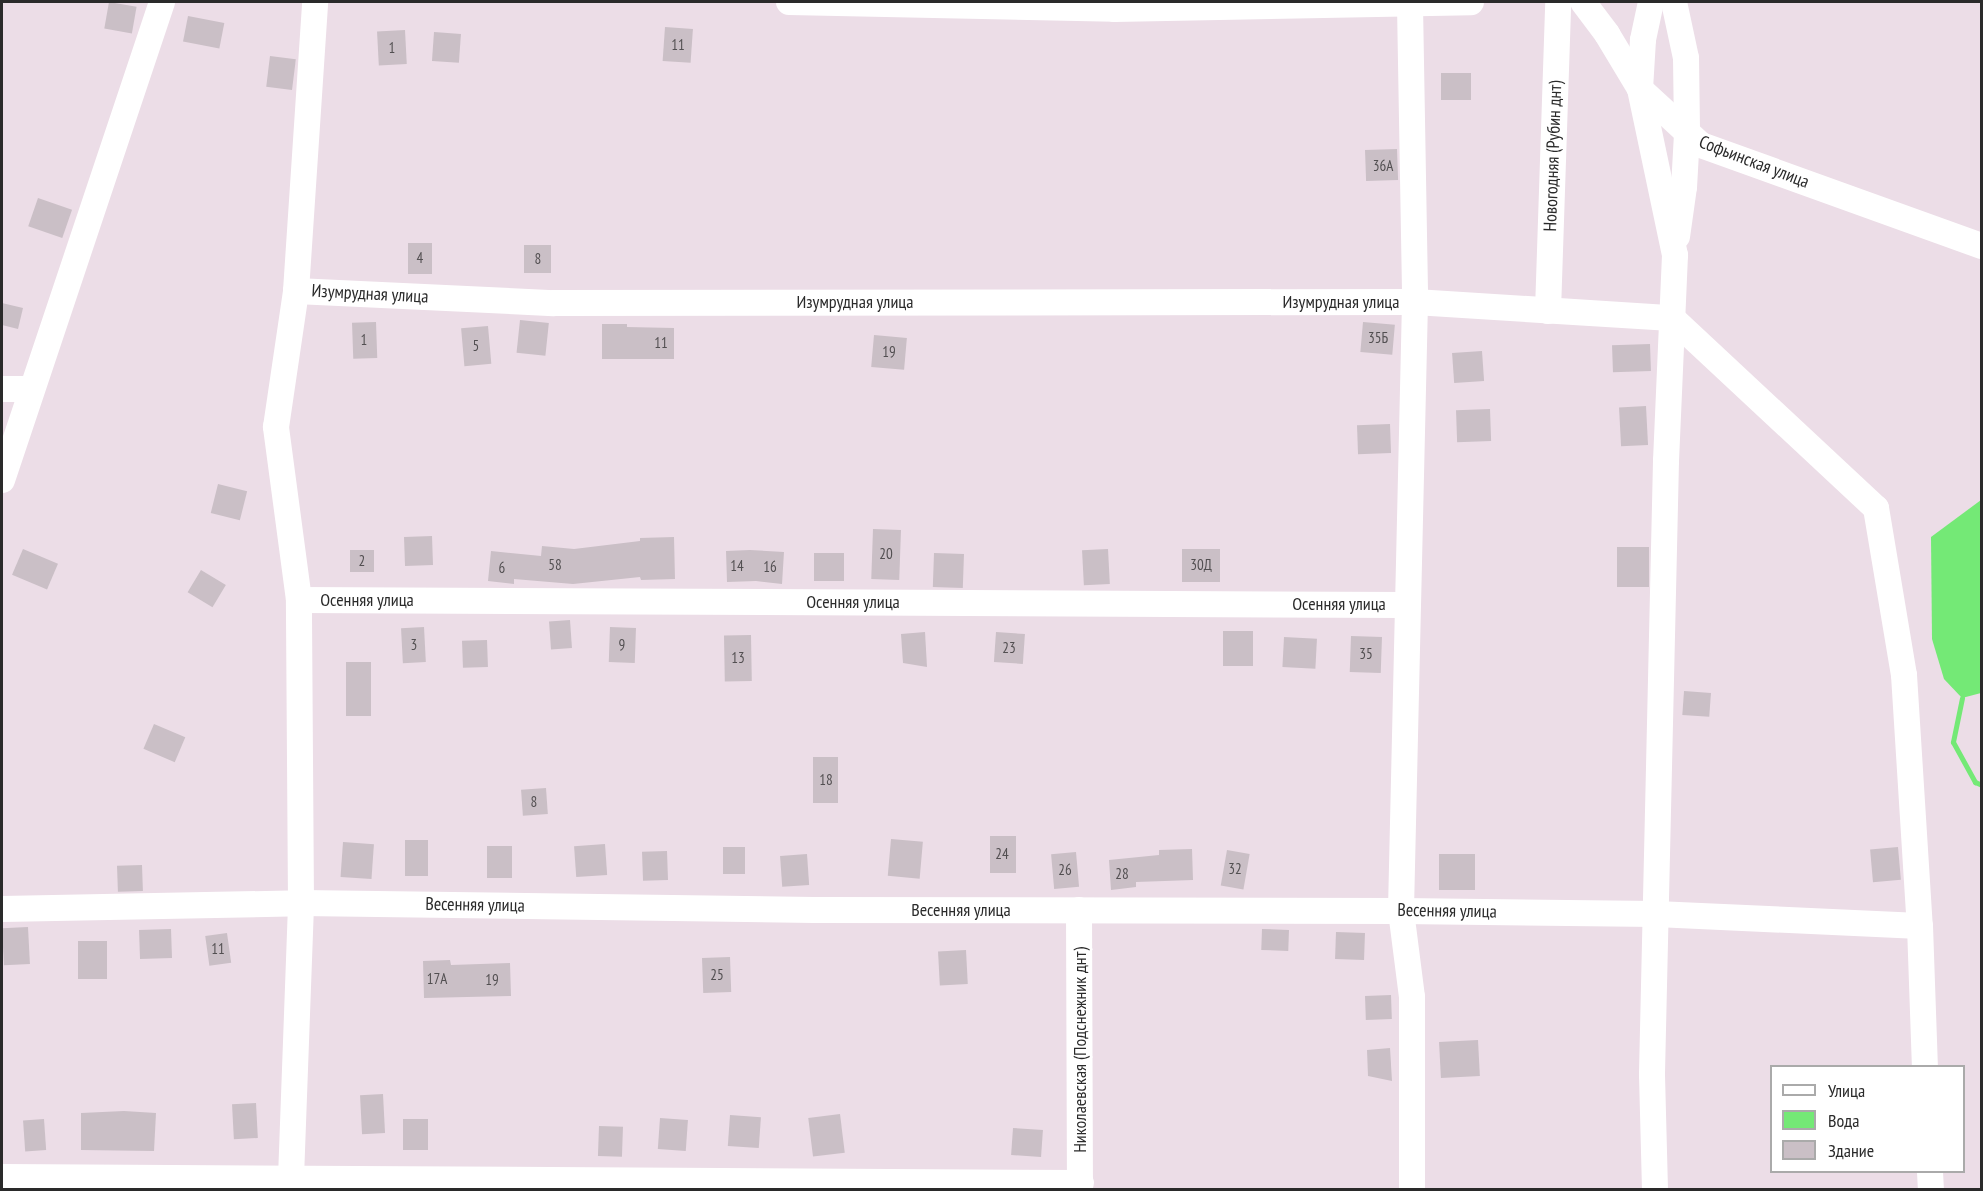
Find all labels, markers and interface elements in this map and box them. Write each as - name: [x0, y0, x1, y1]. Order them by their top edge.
- house number: 11: [671, 36, 685, 54]
- house number: 1: [389, 39, 395, 57]
- street label: Новогодняя (Рубин днт): [1540, 80, 1566, 232]
- street label: Софьинская улица: [1696, 131, 1812, 193]
- house number: 36А: [1373, 157, 1393, 175]
- house number: 4: [417, 249, 423, 267]
- house number: 8: [535, 250, 541, 268]
- street label: Изумрудная улица: [311, 280, 429, 308]
- street label: Изумрудная улица: [796, 291, 914, 313]
- street label: Изумрудная улица: [1282, 291, 1400, 313]
- house number: 35Б: [1368, 329, 1388, 347]
- house number: 1: [361, 331, 367, 349]
- house number: 11: [654, 334, 668, 352]
- house number: 5: [473, 337, 479, 355]
- house number: 19: [882, 343, 896, 361]
- house number: 20: [879, 545, 893, 563]
- house number: 2: [359, 552, 365, 570]
- house number: 58: [548, 556, 562, 574]
- house number: 30Д: [1190, 556, 1212, 574]
- house number: 14: [730, 557, 744, 575]
- house number: 16: [763, 558, 777, 576]
- house number: 6: [499, 559, 505, 577]
- street label: Осенняя улица: [320, 589, 414, 611]
- street label: Осенняя улица: [806, 591, 900, 613]
- street label: Осенняя улица: [1292, 593, 1386, 615]
- house number: 3: [411, 636, 417, 654]
- house number: 9: [619, 636, 625, 654]
- house number: 23: [1002, 639, 1016, 657]
- house number: 35: [1359, 645, 1373, 663]
- house number: 13: [731, 649, 745, 667]
- house number: 18: [819, 771, 833, 789]
- house number: 8: [531, 793, 537, 811]
- house number: 24: [995, 845, 1009, 863]
- house number: 32: [1228, 860, 1242, 878]
- house number: 26: [1058, 861, 1072, 879]
- house number: 28: [1115, 865, 1129, 883]
- street label: Весенняя улица: [425, 893, 525, 917]
- street label: Весенняя улица: [911, 899, 1011, 921]
- street label: Весенняя улица: [1397, 899, 1497, 923]
- house number: 11: [211, 940, 225, 958]
- street label: Николаевская (Подснежник днт): [1069, 947, 1091, 1153]
- house number: 25: [710, 966, 724, 984]
- house number: 17А: [427, 970, 447, 988]
- house number: 19: [485, 971, 499, 989]
- legend: [1770, 1065, 1965, 1173]
- text: Улица: [1828, 1079, 1865, 1102]
- text: Вода: [1828, 1109, 1859, 1132]
- text: Здание: [1828, 1139, 1874, 1162]

